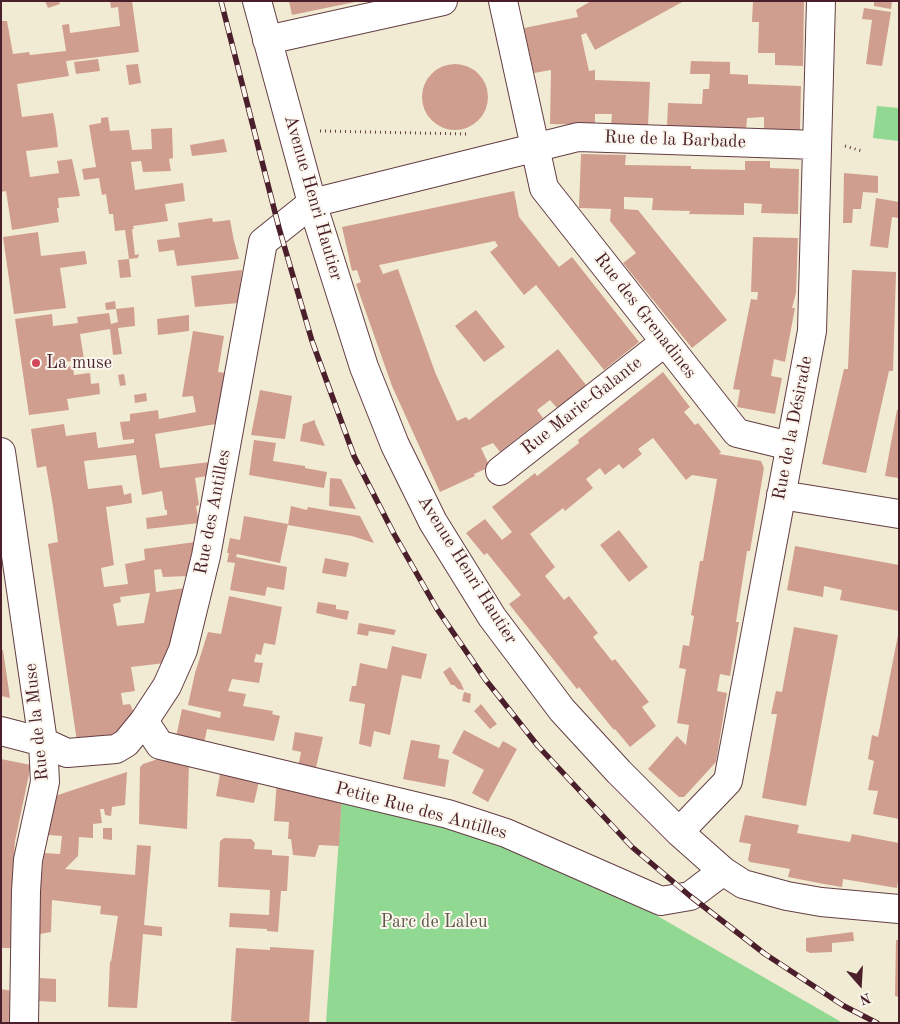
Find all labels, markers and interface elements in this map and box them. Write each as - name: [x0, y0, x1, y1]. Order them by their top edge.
- street label: Avenue Henri Hautier: [279, 113, 347, 283]
- street label: Rue de la Barbade: [604, 127, 746, 153]
- street label: Rue des Grenadines: [589, 249, 701, 383]
- place label: La muse: [46, 352, 112, 374]
- street label: Rue Marie-Galante: [517, 352, 647, 460]
- street label: Rue de la Désirade: [768, 354, 818, 502]
- marker: La muse: [30, 357, 42, 369]
- street label: Rue des Antilles: [190, 448, 236, 576]
- street label: Avenue Henri Hautier: [412, 492, 522, 648]
- street label: Rue de la Muse: [20, 662, 54, 782]
- street label: Petite Rue des Antilles: [333, 778, 509, 844]
- park label: Parc de Laleu: [380, 911, 488, 933]
- north arrow: [835, 959, 885, 1009]
- text: N: [858, 990, 872, 1007]

